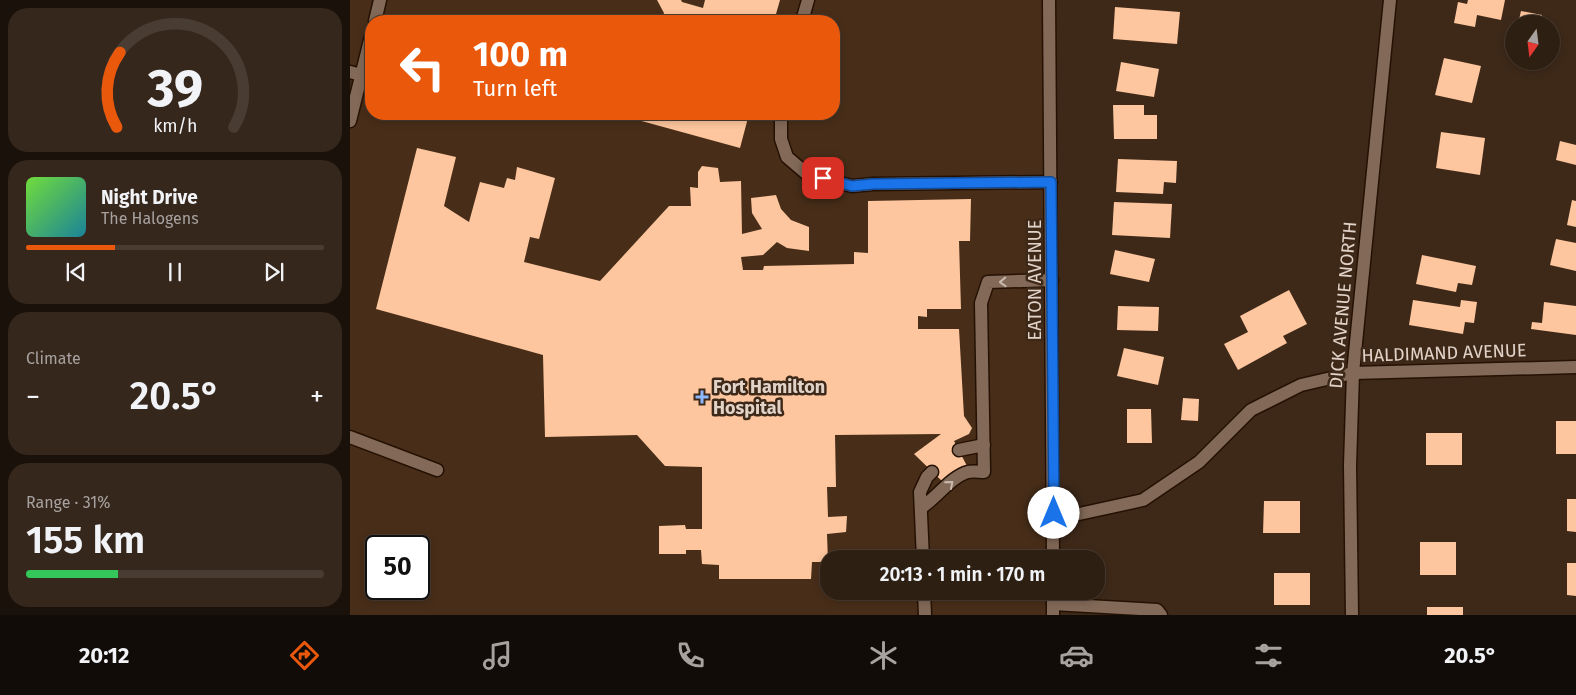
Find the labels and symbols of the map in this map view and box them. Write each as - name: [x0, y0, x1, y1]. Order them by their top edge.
- north arrow: [1505, 15, 1560, 70]
- pin: [802, 157, 844, 199]
- street label: EATON AVENUE: [1024, 220, 1046, 340]
- street label: DICK AVENUE NORTH: [1325, 221, 1361, 389]
- one-way arrow: [999, 276, 1007, 287]
- street label: HALDIMAND AVENUE: [1361, 339, 1527, 367]
- place label: Fort Hamilton Hospital: [713, 376, 825, 419]
- marker: Fort Hamilton Hospital: [695, 390, 709, 404]
- one-way arrow: [944, 481, 953, 490]
- position arrow: [1027, 486, 1079, 538]
- speed limit sign: 50: [365, 535, 430, 600]

